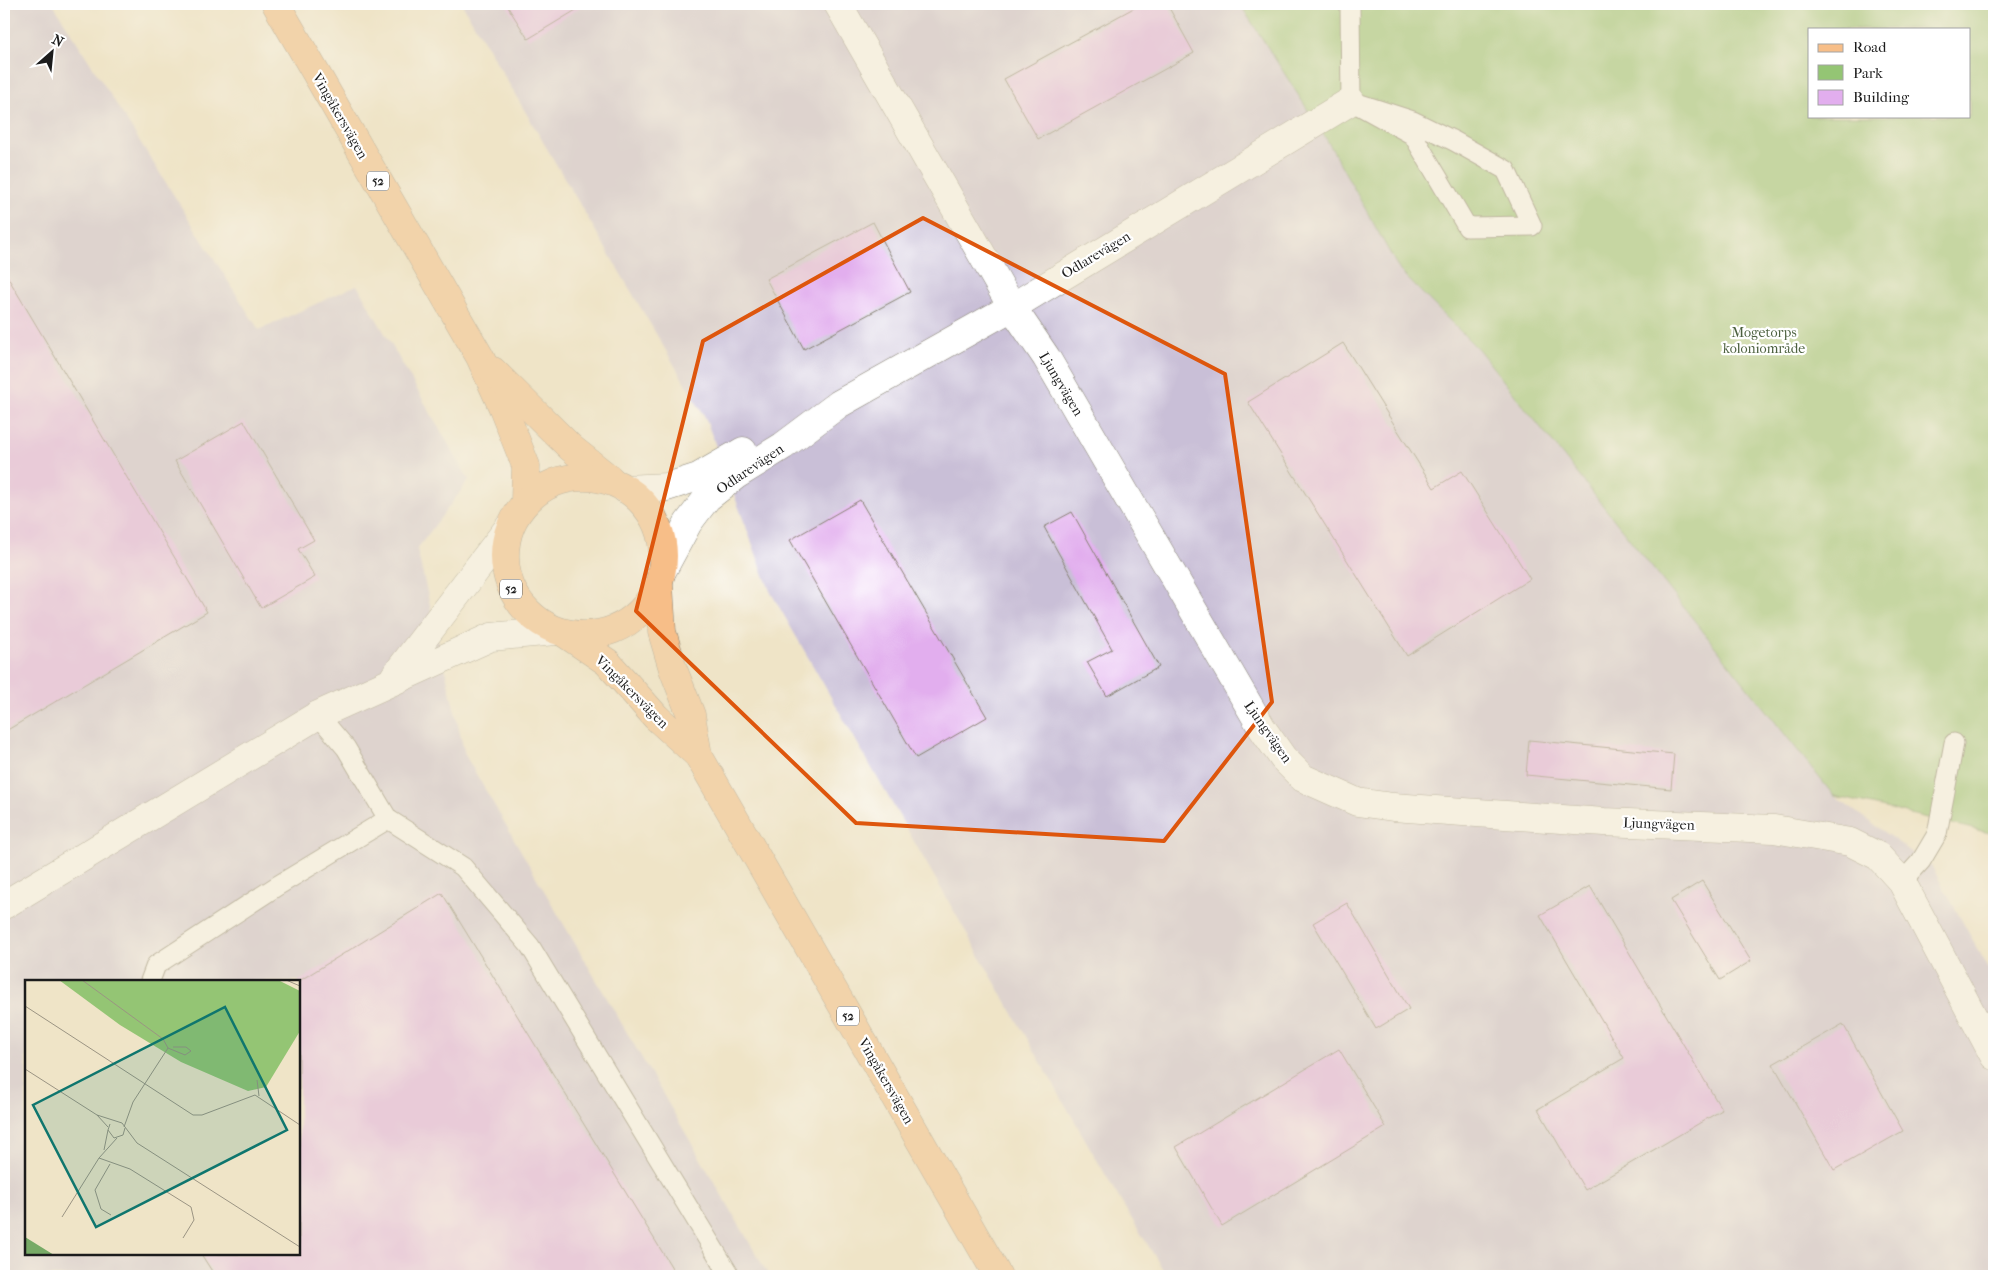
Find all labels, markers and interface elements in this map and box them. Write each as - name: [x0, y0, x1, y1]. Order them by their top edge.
- north arrow: [28, 28, 78, 78]
- legend: [1808, 28, 1970, 118]
- text: N: [49, 31, 67, 51]
- text: Road: [1853, 38, 1887, 56]
- text: Park: [1853, 64, 1883, 82]
- street label: Vingåkersvägen: [308, 69, 371, 162]
- text: Building: [1853, 88, 1910, 106]
- road number: 52: [367, 172, 389, 190]
- street label: Odlarevägen: [1058, 228, 1134, 282]
- park label: Mogetorps koloniområde: [1723, 324, 1805, 357]
- street label: Ljungvägen: [1035, 349, 1087, 419]
- street label: Odlarevägen: [713, 440, 787, 498]
- road number: 52: [500, 580, 522, 598]
- street label: Vingåkersvägen: [591, 651, 672, 732]
- street label: Ljungvägen: [1241, 698, 1295, 766]
- street label: Ljungvägen: [1623, 814, 1695, 834]
- inset map: [25, 980, 300, 1255]
- road number: 52: [837, 1006, 859, 1026]
- street label: Vingåkersvägen: [854, 1034, 917, 1127]

